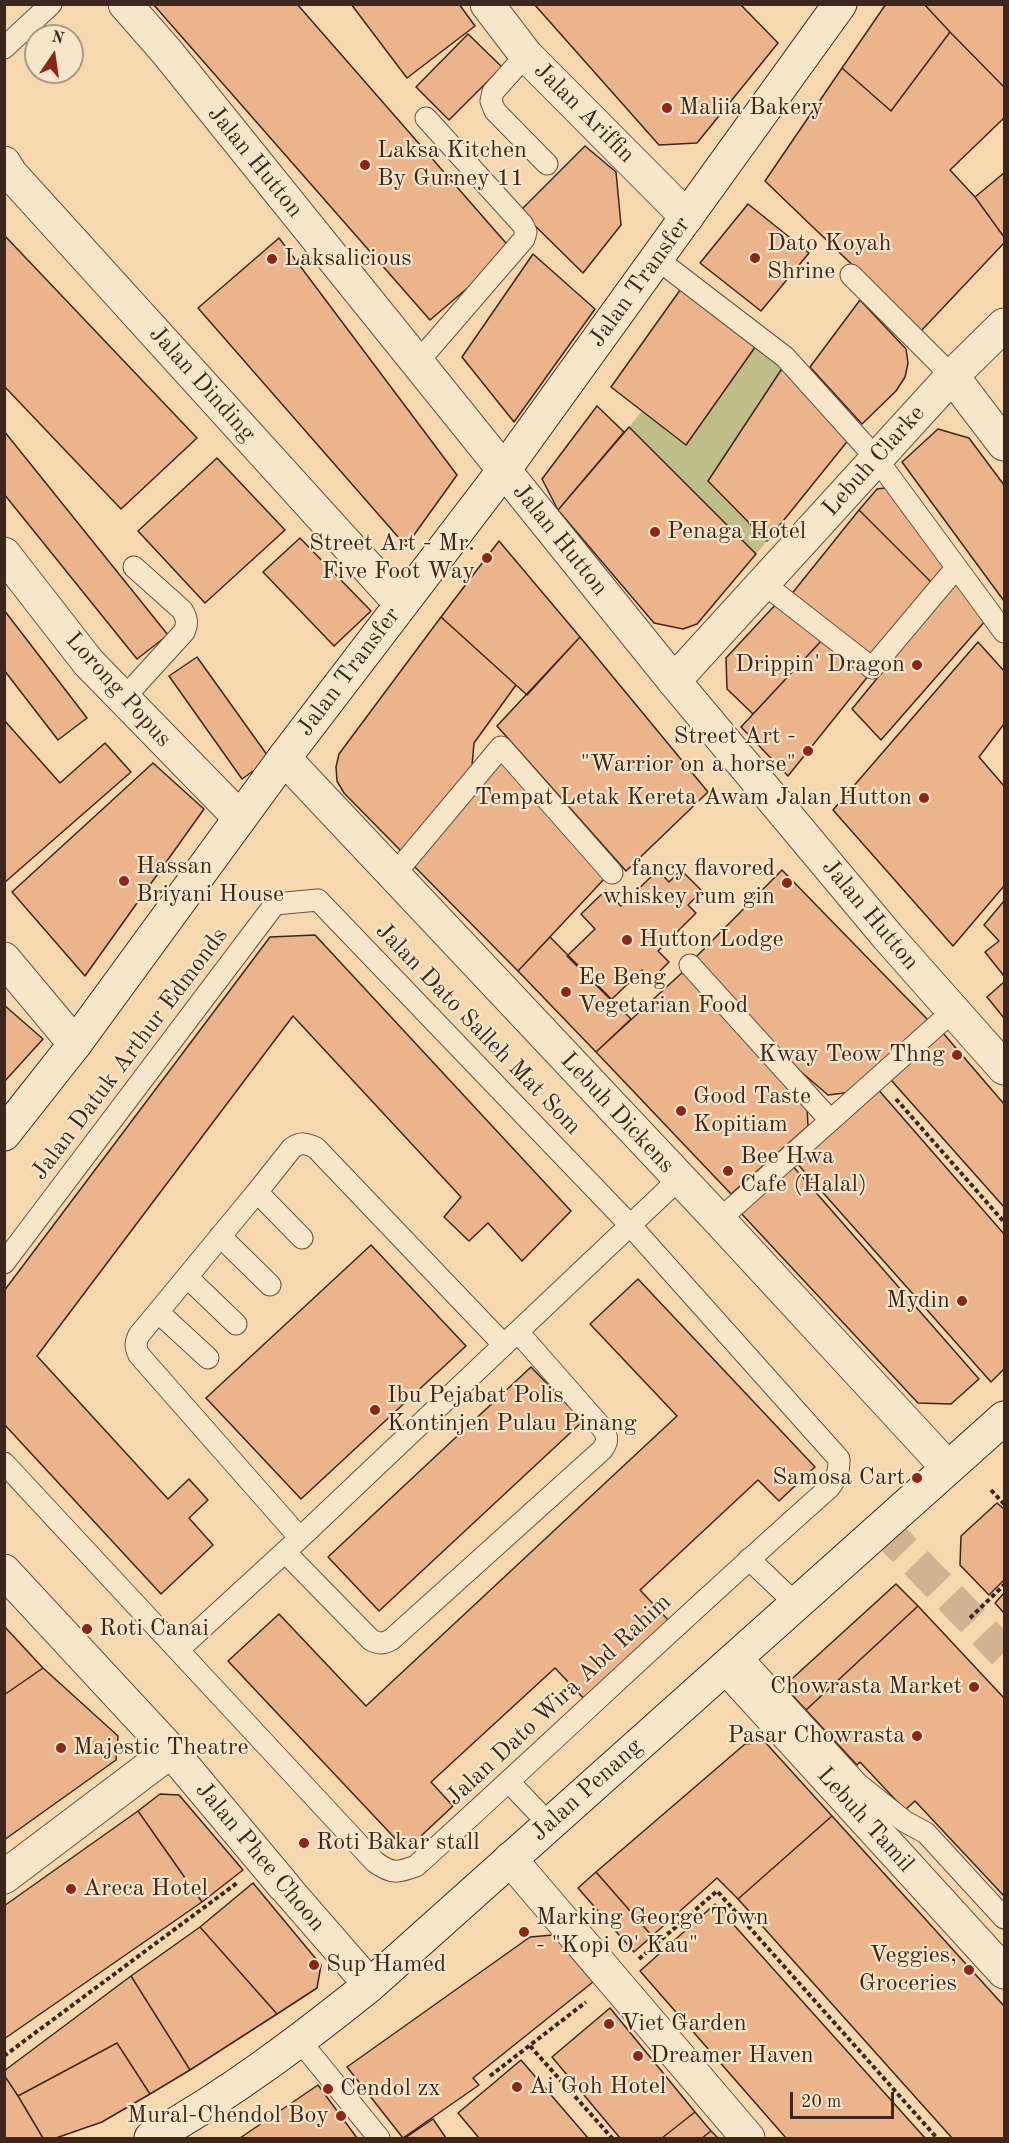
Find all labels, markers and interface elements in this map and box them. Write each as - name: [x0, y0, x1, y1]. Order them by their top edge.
- north arrow: [24, 24, 84, 84]
- text: N: [50, 29, 65, 48]
- street label: Jalan Ariffin: [527, 56, 641, 170]
- place label: Maliia Bakery: [679, 94, 823, 122]
- street label: Jalan Hutton: [201, 100, 309, 224]
- marker: Maliia Bakery: [660, 101, 674, 115]
- place label: Laksa Kitchen By Gurney 11: [377, 137, 527, 193]
- marker: Laksa Kitchen By Gurney 11: [358, 158, 372, 172]
- street label: Jalan Transfer: [583, 211, 697, 353]
- place label: Dato Koyah Shrine: [767, 230, 892, 286]
- place label: Laksalicious: [284, 245, 412, 273]
- marker: Dato Koyah Shrine: [748, 251, 762, 265]
- marker: Laksalicious: [265, 252, 279, 266]
- street label: Jalan Dinding: [142, 320, 262, 448]
- street label: Lebuh Clarke: [817, 399, 931, 523]
- street label: Jalan Hutton: [506, 478, 614, 602]
- place label: Penaga Hotel: [667, 518, 806, 546]
- marker: Penaga Hotel: [648, 525, 662, 539]
- place label: Street Art - Mr. Five Foot Way: [309, 530, 475, 586]
- marker: Street Art - Mr. Five Foot Way: [480, 551, 494, 565]
- street label: Jalan Transfer: [291, 602, 407, 742]
- street label: Lorong Popus: [59, 626, 177, 754]
- place label: Drippin' Dragon: [735, 651, 905, 679]
- marker: Drippin' Dragon: [910, 658, 924, 672]
- place label: Street Art - "Warrior on a horse": [580, 723, 796, 779]
- marker: Street Art - "Warrior on a horse": [801, 744, 815, 758]
- place label: Tempat Letak Kereta Awam Jalan Hutton: [475, 784, 912, 812]
- marker: Tempat Letak Kereta Awam Jalan Hutton: [917, 791, 931, 805]
- place label: Hassan Briyani House: [136, 853, 284, 909]
- street label: Jalan Hutton: [815, 854, 925, 976]
- place label: fancy flavored whiskey rum gin: [603, 855, 775, 911]
- marker: Hassan Briyani House: [117, 874, 131, 888]
- marker: fancy flavored whiskey rum gin: [780, 876, 794, 890]
- street label: Jalan Dato Salleh Mat Som: [369, 917, 587, 1141]
- street label: Jalan Datuk Arthur Edmonds: [26, 922, 234, 1186]
- place label: Hutton Lodge: [639, 926, 784, 954]
- marker: Hutton Lodge: [620, 933, 634, 947]
- place label: Ee Beng Vegetarian Food: [578, 964, 748, 1020]
- marker: Ee Beng Vegetarian Food: [559, 985, 573, 999]
- place label: Kway Teow Thng: [759, 1041, 945, 1069]
- street label: Lebuh Dickens: [554, 1047, 680, 1179]
- marker: Kway Teow Thng: [950, 1048, 964, 1062]
- place label: Good Taste Kopitiam: [693, 1083, 811, 1139]
- marker: Good Taste Kopitiam: [674, 1104, 688, 1118]
- place label: Bee Hwa Cafe (Halal): [740, 1143, 867, 1199]
- marker: Bee Hwa Cafe (Halal): [721, 1164, 735, 1178]
- place label: Mydin: [886, 1287, 950, 1315]
- marker: Mydin: [955, 1294, 969, 1308]
- place label: Ibu Pejabat Polis Kontinjen Pulau Pinang: [387, 1382, 637, 1438]
- marker: Ibu Pejabat Polis Kontinjen Pulau Pinang: [368, 1403, 382, 1417]
- place label: Samosa Cart: [772, 1464, 905, 1492]
- marker: Samosa Cart: [910, 1471, 924, 1485]
- street label: Jalan Dato Wira Abd Rahim: [440, 1588, 678, 1812]
- place label: Roti Canai: [99, 1615, 209, 1643]
- marker: Roti Canai: [80, 1622, 94, 1636]
- place label: Chowrasta Market: [770, 1673, 962, 1701]
- marker: Chowrasta Market: [967, 1680, 981, 1694]
- place label: Pasar Chowrasta: [727, 1722, 905, 1750]
- marker: Pasar Chowrasta: [910, 1729, 924, 1743]
- street label: Jalan Penang: [525, 1733, 649, 1847]
- place label: Majestic Theatre: [73, 1734, 249, 1762]
- marker: Majestic Theatre: [54, 1741, 68, 1755]
- street label: Lebuh Tamil: [810, 1761, 920, 1879]
- street label: Jalan Phee Choon: [189, 1776, 331, 1938]
- place label: Roti Bakar stall: [316, 1829, 480, 1857]
- marker: Roti Bakar stall: [297, 1836, 311, 1850]
- place label: Areca Hotel: [83, 1875, 208, 1903]
- marker: Areca Hotel: [64, 1882, 78, 1896]
- place label: Marking George Town - "Kopi O' Kau": [536, 1904, 769, 1960]
- marker: Marking George Town - "Kopi O' Kau": [517, 1925, 531, 1939]
- place label: Veggies, Groceries: [859, 1942, 957, 1998]
- place label: Sup Hamed: [326, 1951, 446, 1979]
- marker: Sup Hamed: [307, 1958, 321, 1972]
- marker: Veggies, Groceries: [962, 1963, 976, 1977]
- place label: Viet Garden: [621, 2010, 747, 2038]
- marker: Viet Garden: [602, 2017, 616, 2031]
- place label: Dreamer Haven: [650, 2042, 814, 2070]
- marker: Dreamer Haven: [631, 2049, 645, 2063]
- place label: Ai Goh Hotel: [529, 2073, 666, 2101]
- place label: Cendol zx: [340, 2075, 441, 2103]
- marker: Ai Goh Hotel: [510, 2080, 524, 2094]
- scale bar: [793, 2080, 896, 2118]
- marker: Cendol zx: [321, 2082, 335, 2096]
- text: 20 m: [801, 2093, 841, 2111]
- place label: Mural-Chendol Boy: [127, 2102, 329, 2130]
- marker: Mural-Chendol Boy: [334, 2109, 348, 2123]

